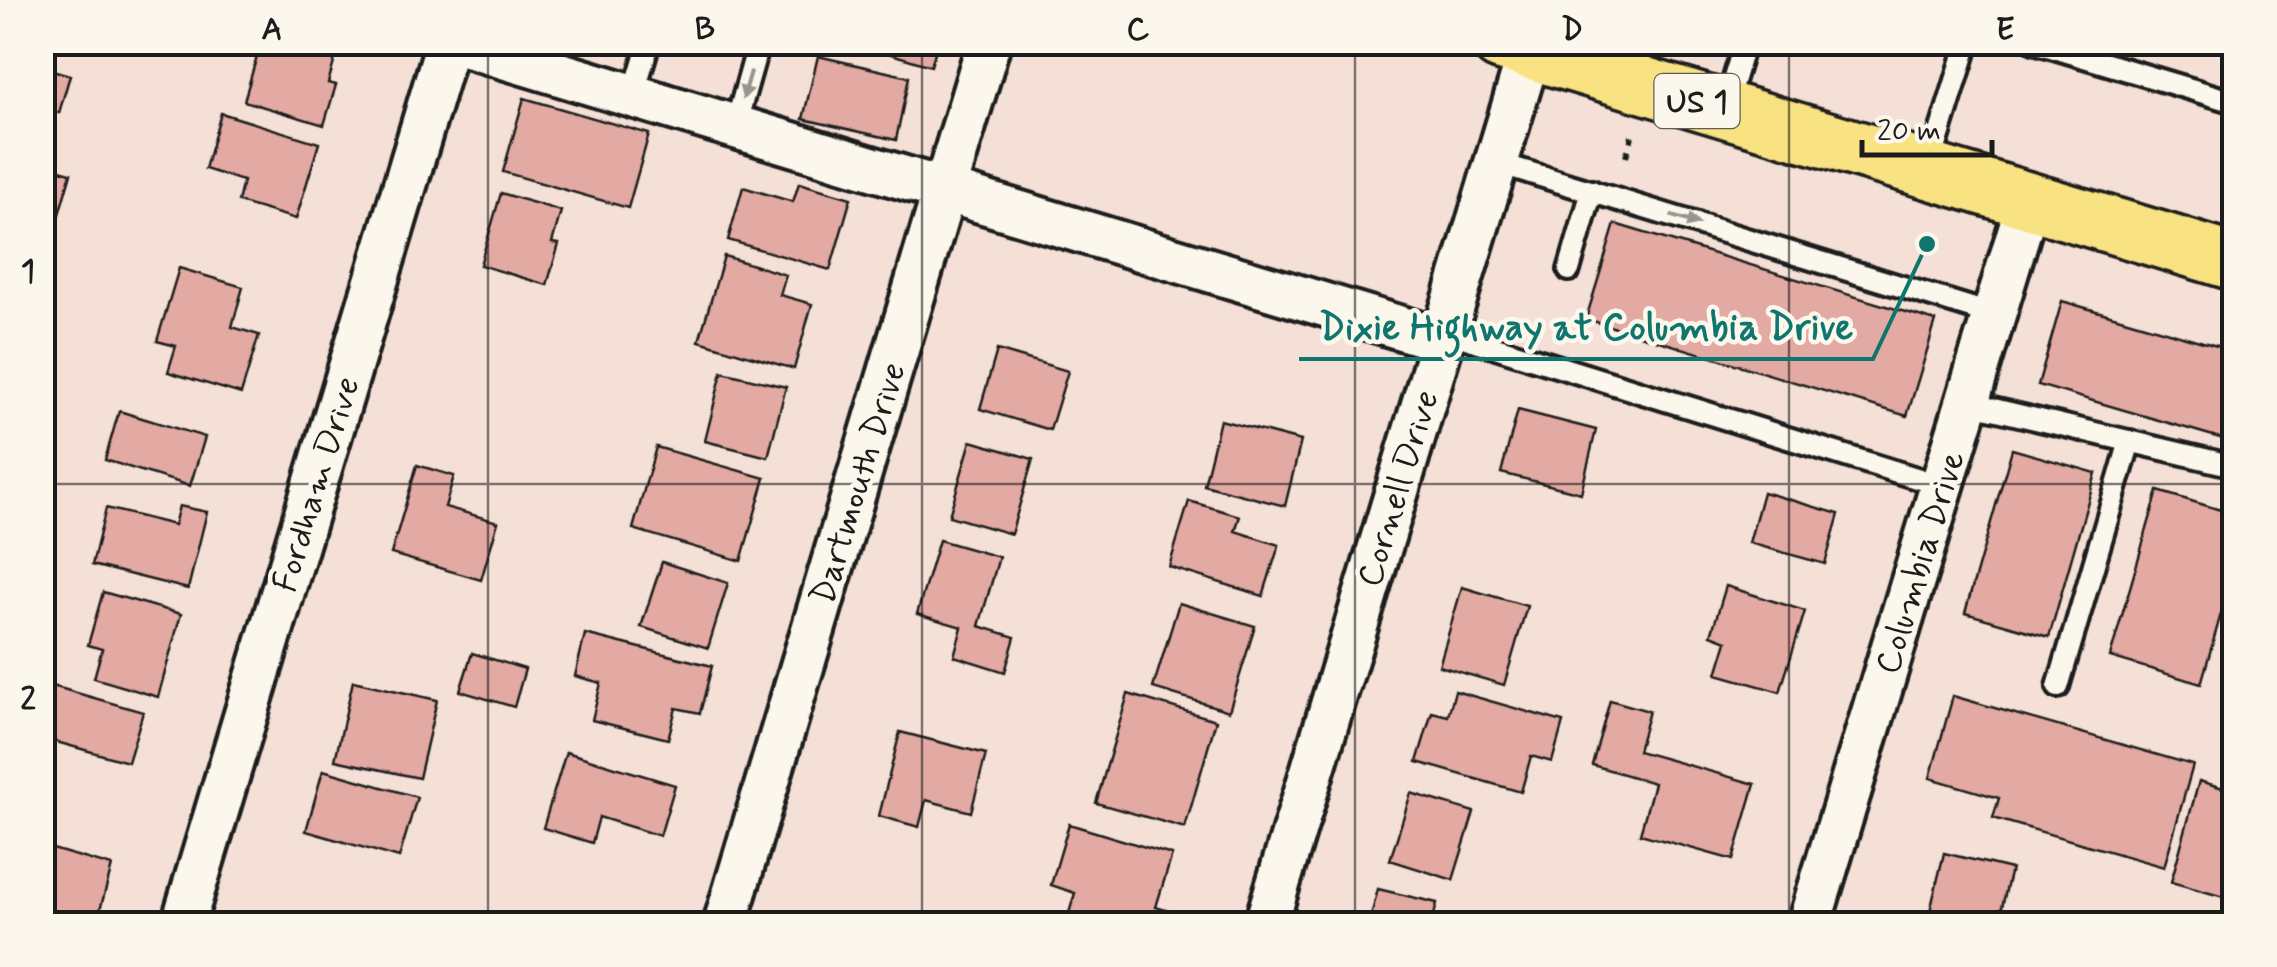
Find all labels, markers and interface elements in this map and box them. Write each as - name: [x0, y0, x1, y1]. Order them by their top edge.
- text: A: [262, 9, 282, 51]
- text: B: [695, 9, 715, 51]
- text: C: [1127, 9, 1150, 51]
- text: D: [1561, 9, 1583, 51]
- text: E: [1996, 9, 2015, 51]
- one-way arrow: [739, 70, 754, 101]
- road number: US 1: [1654, 74, 1740, 128]
- scale bar: [1862, 95, 1992, 157]
- text: 20 m: [1877, 112, 1941, 151]
- one-way arrow: [1670, 213, 1701, 228]
- text: 1: [21, 251, 35, 293]
- callout: Dixie Highway at Columbia Drive: [1299, 291, 1873, 359]
- text: Dixie Highway at Columbia Drive: [1319, 304, 1853, 358]
- street label: Dartmouth Drive: [800, 357, 918, 610]
- street label: Fordham Drive: [262, 371, 371, 598]
- street label: Cornell Drive: [1347, 385, 1451, 592]
- street label: Columbia Drive: [1865, 445, 1977, 680]
- text: 2: [20, 679, 36, 721]

